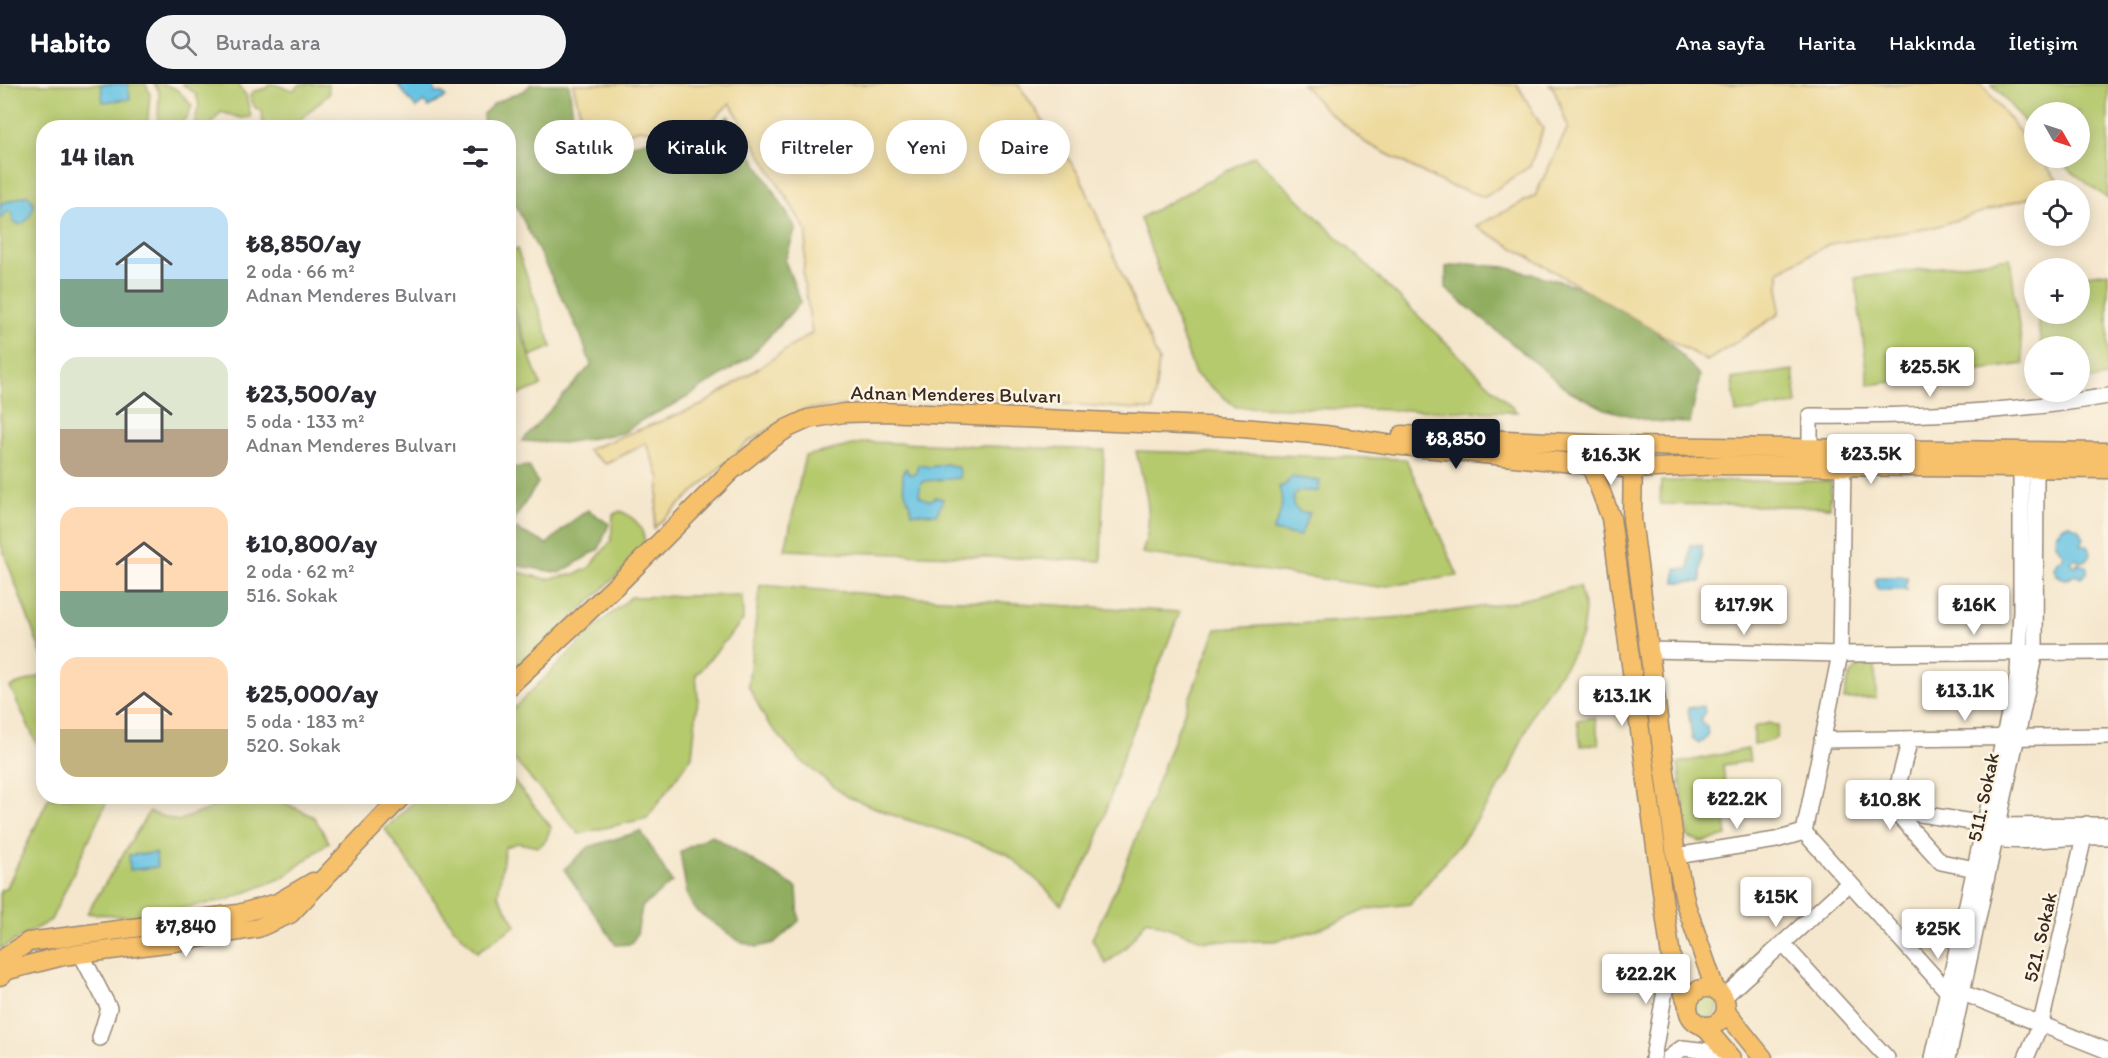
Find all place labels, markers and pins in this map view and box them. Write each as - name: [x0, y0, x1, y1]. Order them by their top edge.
- pin: ₺25.5K: [1881, 347, 1979, 398]
- pin: ₺8,850: [1407, 419, 1505, 470]
- pin: ₺23.5K: [1822, 434, 1920, 485]
- pin: ₺16.3K: [1562, 435, 1660, 486]
- pin: ₺17.9K: [1695, 585, 1793, 636]
- pin: ₺16K: [1938, 585, 2010, 636]
- pin: ₺13.1K: [1916, 671, 2014, 722]
- pin: ₺13.1K: [1573, 676, 1671, 727]
- pin: ₺22.2K: [1688, 779, 1786, 830]
- pin: ₺10.8K: [1841, 780, 1939, 831]
- pin: ₺15K: [1740, 877, 1812, 928]
- pin: ₺7,840: [137, 907, 235, 958]
- pin: ₺25K: [1902, 909, 1974, 960]
- pin: ₺22.2K: [1597, 954, 1695, 1005]

